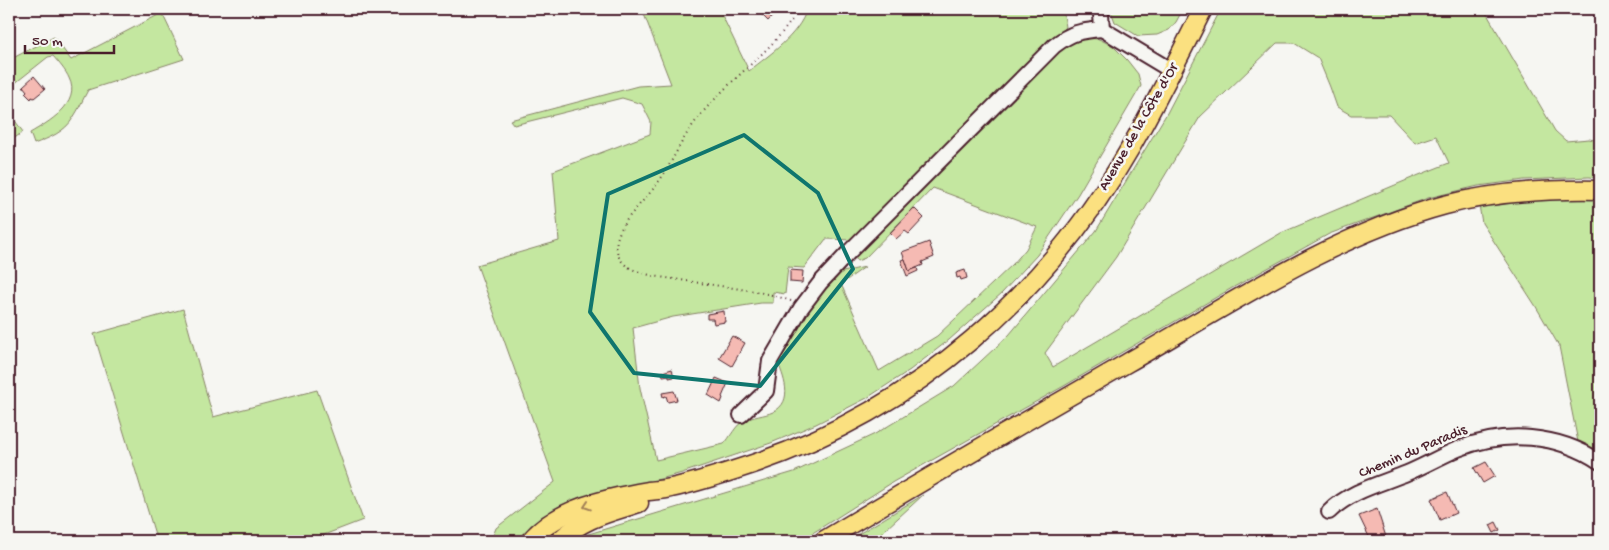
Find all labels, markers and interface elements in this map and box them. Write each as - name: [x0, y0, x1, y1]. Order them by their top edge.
- scale bar: [25, 22, 114, 54]
- text: 50 m: [32, 33, 63, 51]
- street label: Avenue de la Côte d'Or: [1095, 59, 1184, 194]
- street label: Chemin du Paradis: [1356, 421, 1470, 483]
- one-way arrow: [583, 501, 591, 511]

